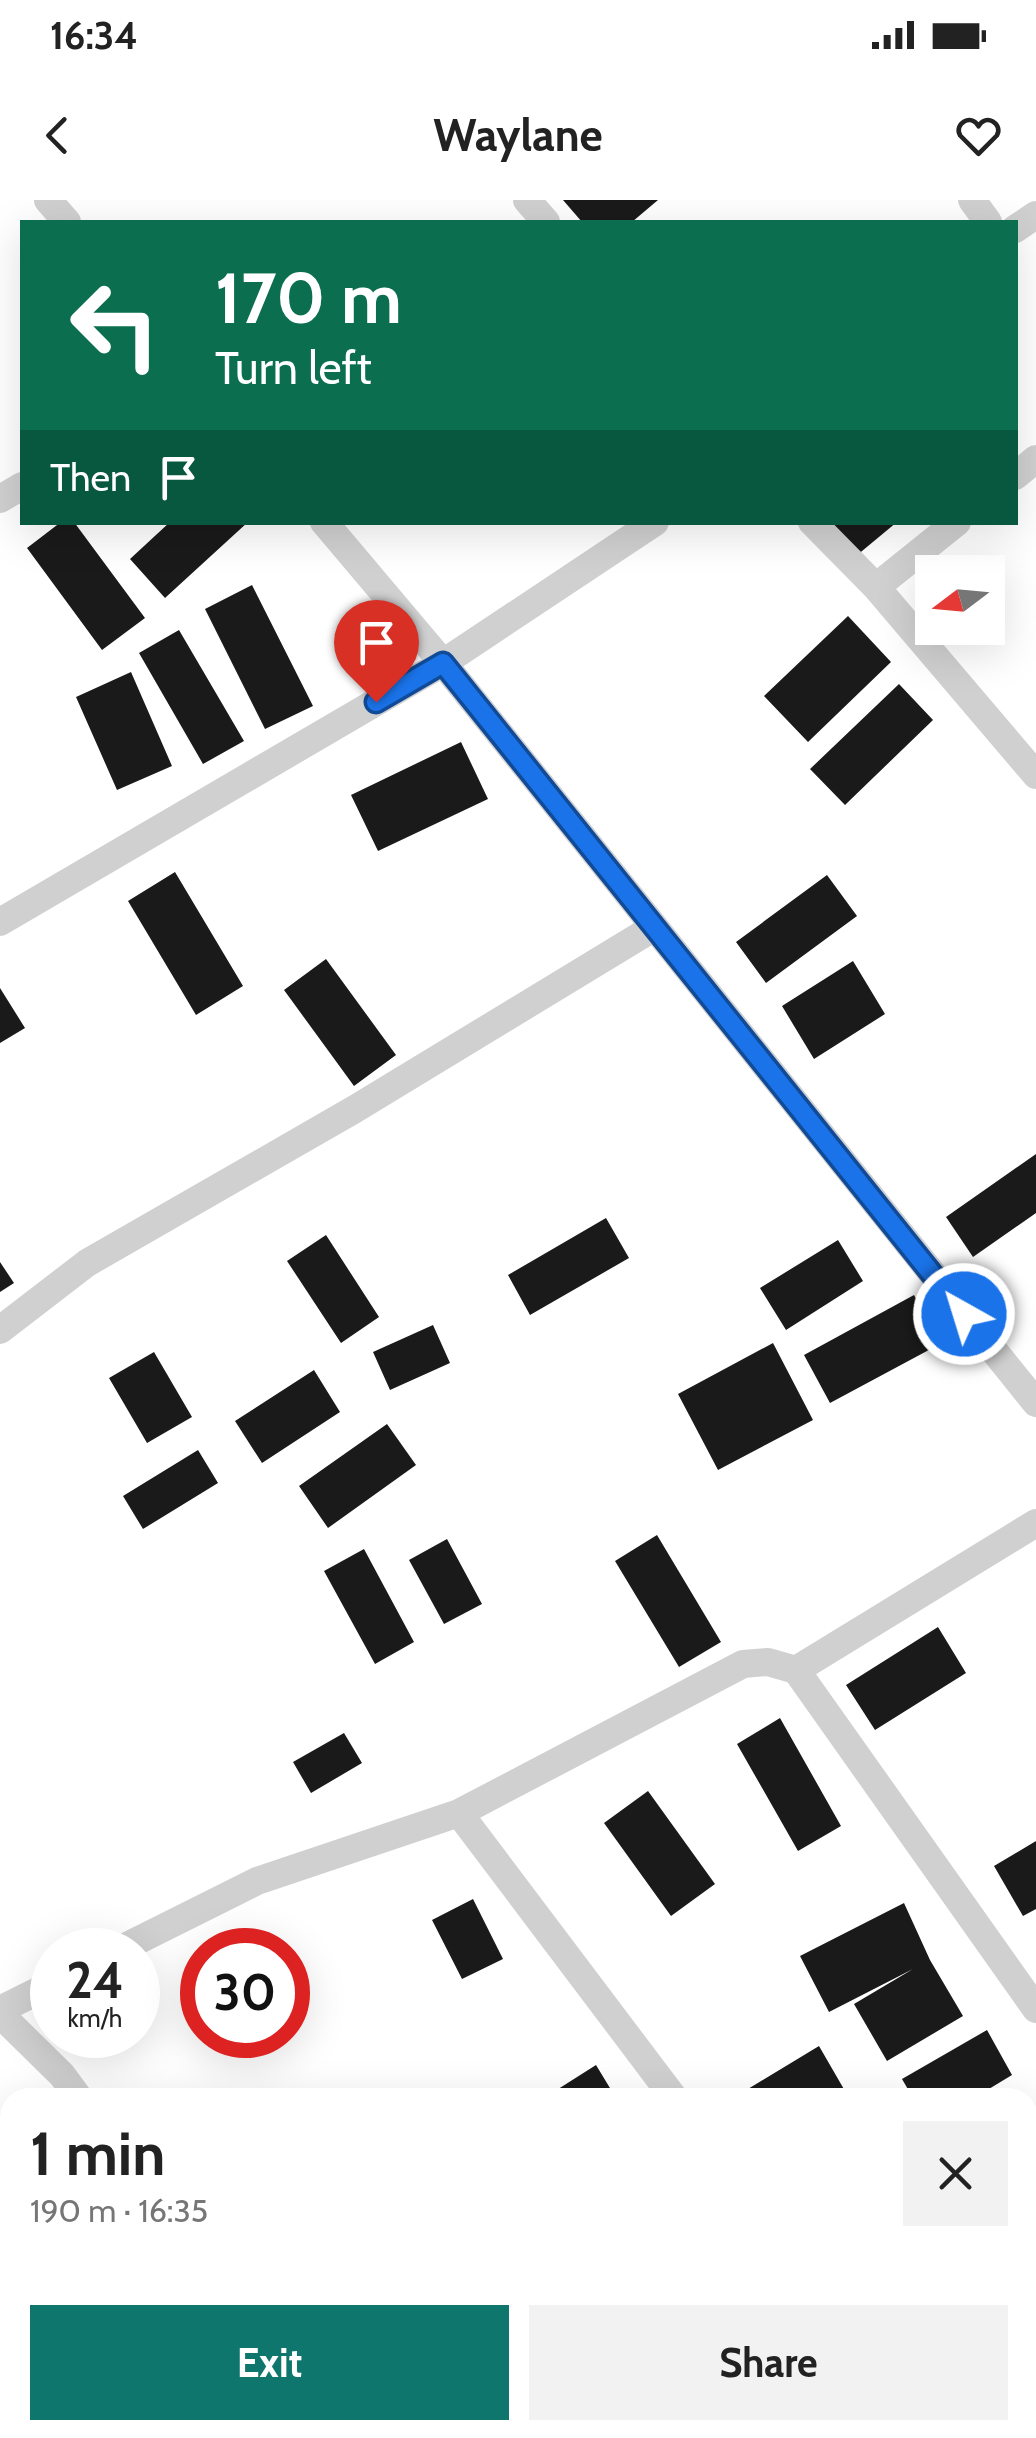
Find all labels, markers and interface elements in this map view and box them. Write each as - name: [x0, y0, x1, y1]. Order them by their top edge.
- text: 16:34: [50, 12, 138, 59]
- icon: back: [30, 108, 85, 163]
- text: Waylane: [433, 108, 603, 162]
- icon: heart: [951, 108, 1006, 163]
- text: 170 m: [215, 255, 402, 341]
- icon: left: [50, 260, 180, 390]
- text: Turn left: [215, 341, 372, 395]
- icon: arrive: [151, 450, 206, 505]
- text: Then: [50, 454, 131, 501]
- north arrow: [915, 555, 1005, 645]
- map controls: [915, 555, 1005, 645]
- pin: [334, 600, 419, 703]
- icon: arrive: [349, 615, 404, 670]
- position arrow: [912, 1262, 1016, 1366]
- speed limit sign: 30: [180, 1928, 310, 2058]
- text: 24: [66, 1950, 124, 2011]
- text: km/h: [68, 2003, 122, 2033]
- text: 1 min: [30, 2117, 165, 2190]
- button: close: [903, 2121, 1008, 2226]
- text: 190 m · 16:35: [30, 2191, 208, 2230]
- button: Exit: [30, 2305, 509, 2420]
- button: Share: [529, 2305, 1008, 2420]

